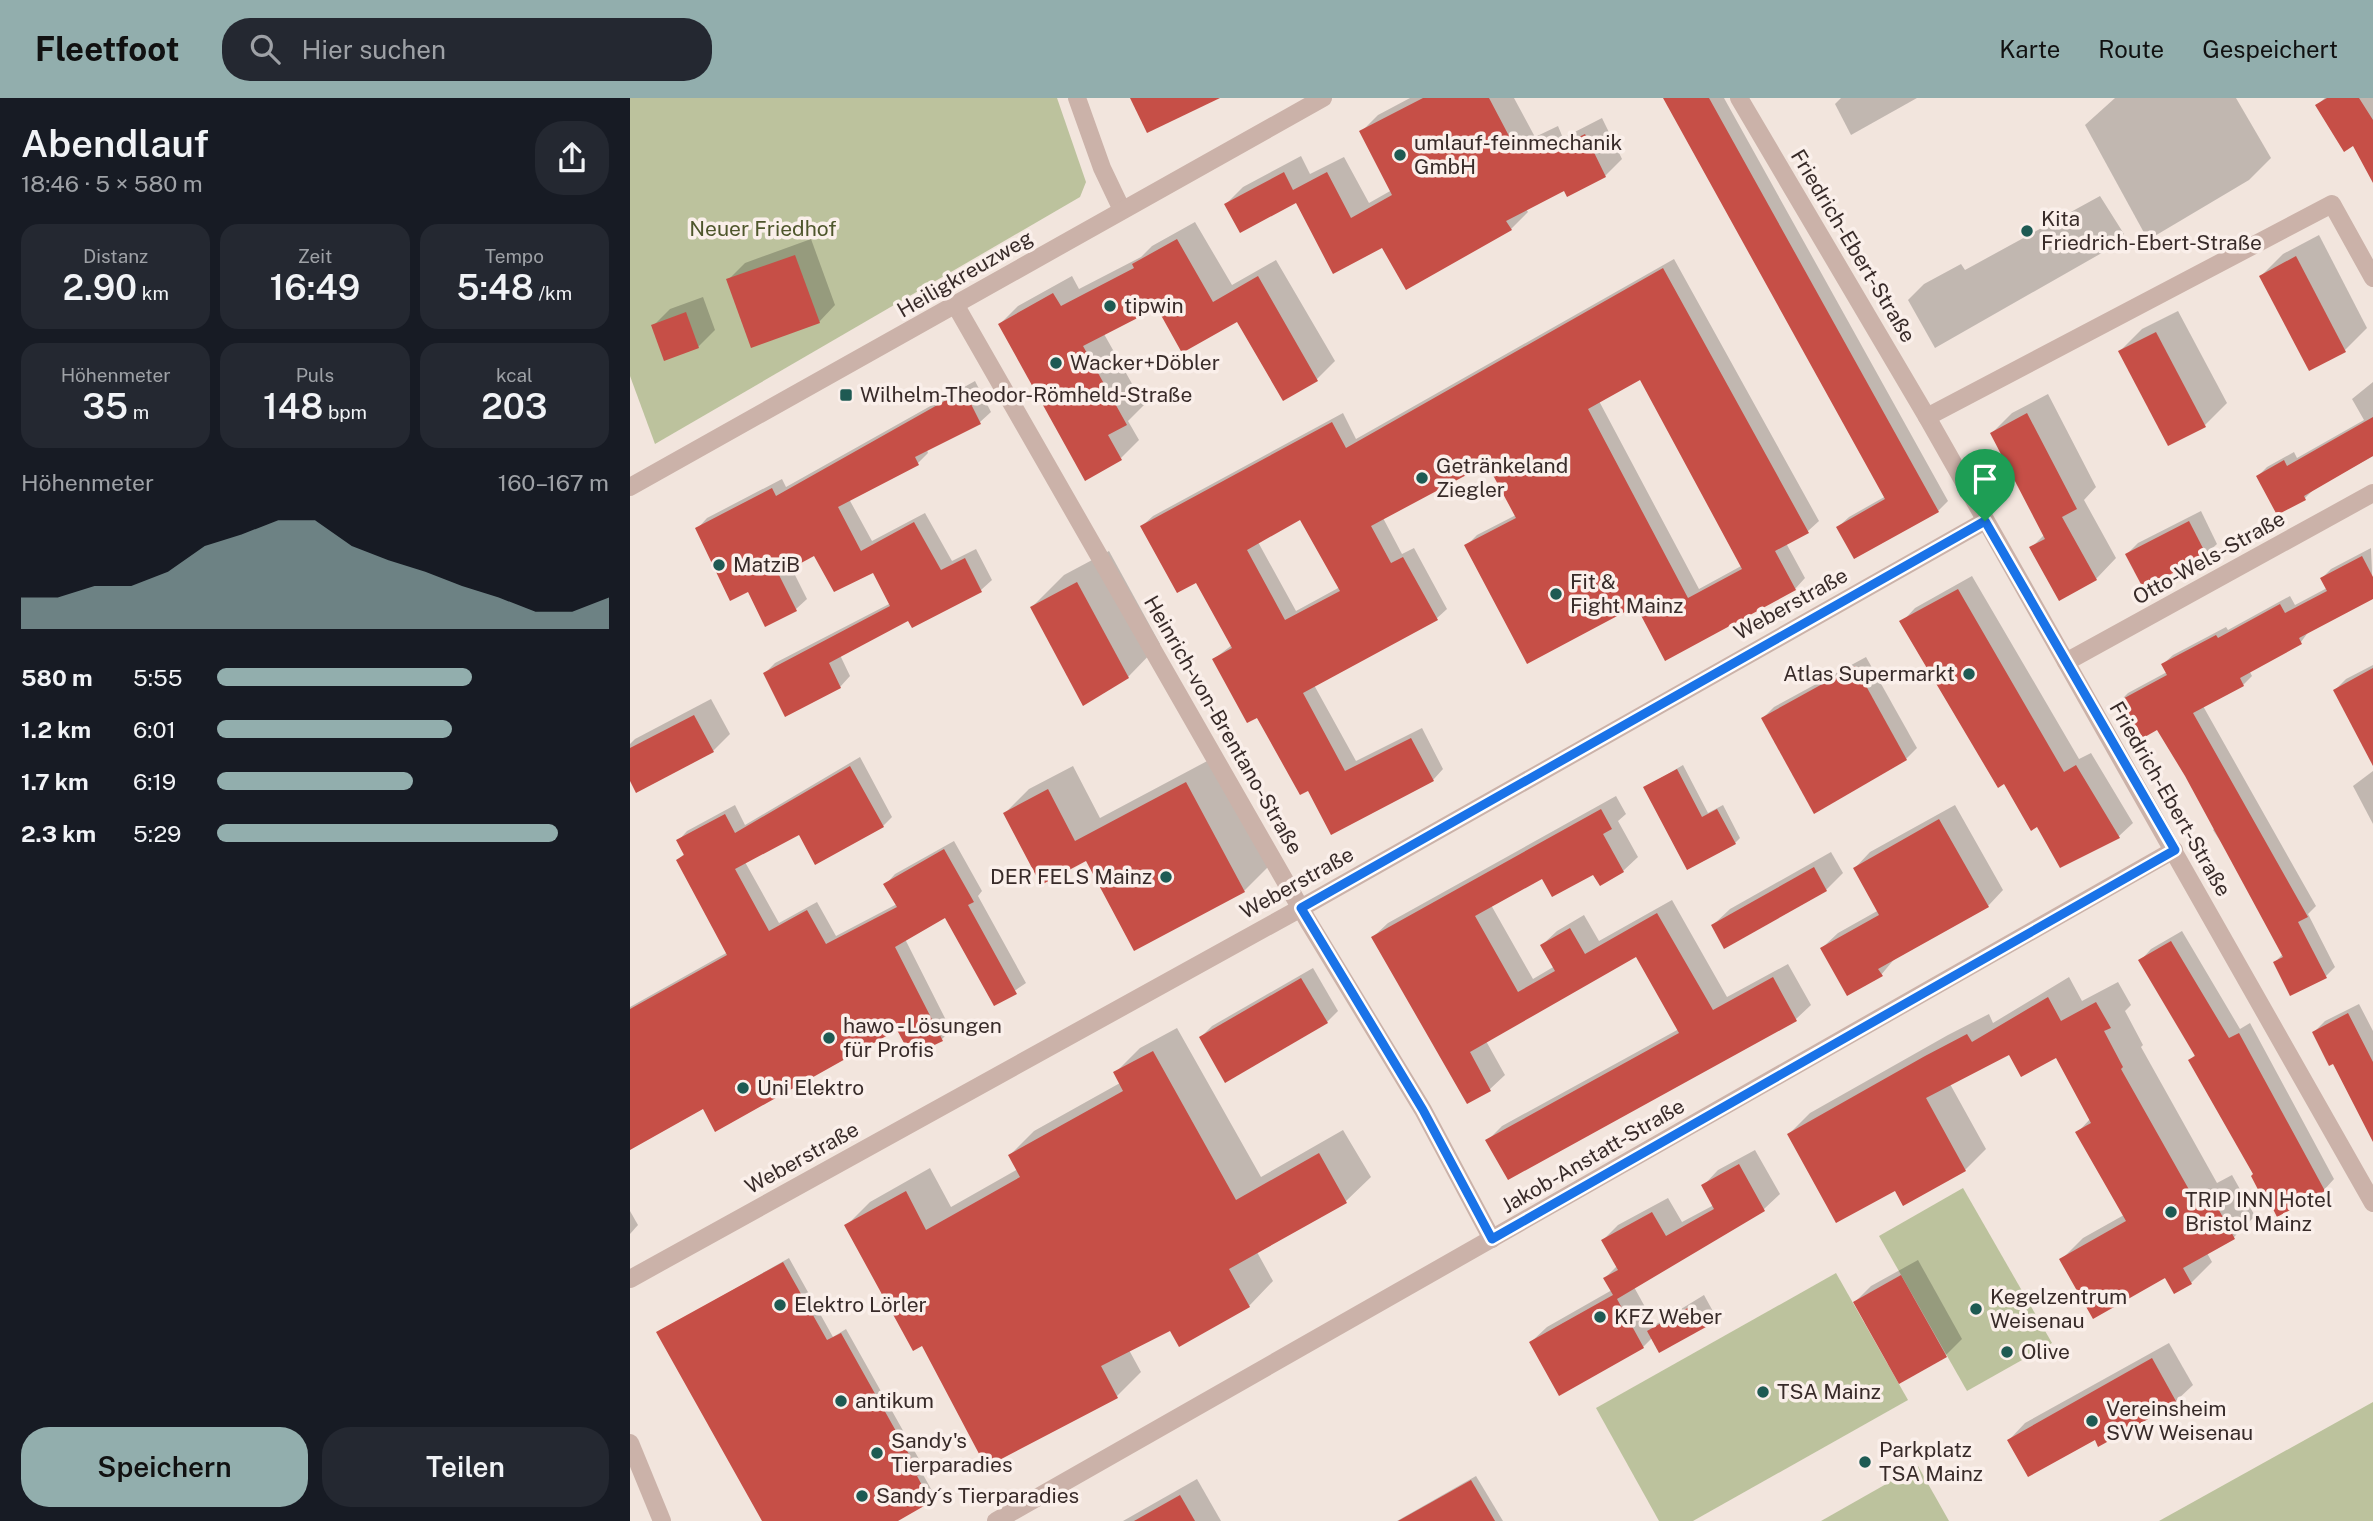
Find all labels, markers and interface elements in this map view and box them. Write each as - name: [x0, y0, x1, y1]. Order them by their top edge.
- search box: [222, 18, 712, 81]
- text: Fleetfoot: [35, 30, 180, 68]
- icon: search: [246, 30, 284, 68]
- text: Hier suchen: [302, 34, 446, 65]
- text: Karte: [1999, 35, 2060, 63]
- text: Route: [2098, 35, 2164, 63]
- text: Gespeichert: [2202, 35, 2338, 63]
- text: Abendlauf: [21, 121, 209, 166]
- button: share: [535, 121, 609, 195]
- place label: umlauf-feinmechanik GmbH: [1414, 130, 1623, 179]
- street label: Friedrich-Ebert-Straße: [1786, 145, 1921, 347]
- marker: umlauf-feinmechanik GmbH: [1392, 147, 1408, 163]
- text: 18:46 · 5 × 580 m: [21, 170, 203, 197]
- place label: Kita Friedrich-Ebert-Straße: [2041, 206, 2262, 255]
- park label: Neuer Friedhof: [689, 216, 837, 241]
- marker: Kita Friedrich-Ebert-Straße: [2019, 223, 2035, 239]
- street label: Heiligkreuzweg: [892, 225, 1037, 323]
- text: Distanz: [83, 245, 148, 267]
- text: Zeit: [298, 245, 332, 267]
- text: Tempo: [485, 245, 544, 267]
- text: 2.90: [62, 267, 137, 308]
- text: 16:49: [270, 267, 360, 308]
- text: 5:48: [456, 267, 534, 308]
- text: km: [137, 282, 169, 304]
- text: /km: [534, 282, 572, 304]
- place label: tipwin: [1124, 293, 1184, 318]
- marker: tipwin: [1102, 298, 1118, 314]
- place label: Wacker+Döbler: [1070, 350, 1220, 375]
- marker: Wacker+Döbler: [1048, 355, 1064, 371]
- text: Höhenmeter: [61, 364, 171, 386]
- text: Puls: [296, 364, 334, 386]
- text: kcal: [496, 364, 533, 386]
- place label: Wilhelm-Theodor-Römheld-Straße: [860, 382, 1192, 407]
- text: 35: [82, 386, 128, 427]
- text: 148: [263, 386, 323, 427]
- text: 203: [481, 386, 547, 427]
- marker: Wilhelm-Theodor-Römheld-Straße: [838, 387, 854, 403]
- text: m: [128, 401, 149, 423]
- text: bpm: [323, 401, 367, 423]
- pin: [1955, 449, 2015, 521]
- place label: Getränkeland Ziegler: [1436, 453, 1568, 502]
- icon: arrive: [1966, 460, 2004, 498]
- text: Höhenmeter: [21, 469, 154, 496]
- text: 160–167 m: [498, 469, 609, 496]
- marker: Getränkeland Ziegler: [1414, 470, 1430, 486]
- street label: Otto-Wels-Straße: [2128, 505, 2289, 610]
- place label: MatziB: [733, 552, 800, 577]
- marker: MatziB: [711, 557, 727, 573]
- street label: Weberstraße: [1730, 562, 1852, 645]
- place label: Fit & Fight Mainz: [1570, 569, 1683, 618]
- marker: Fit & Fight Mainz: [1548, 586, 1564, 602]
- street label: Heinrich-von-Brentano-Straße: [1139, 591, 1308, 859]
- place label: Atlas Supermarkt: [1783, 661, 1955, 686]
- text: 580 m: [21, 664, 93, 691]
- text: 5:55: [133, 664, 182, 691]
- marker: Atlas Supermarkt: [1961, 666, 1977, 682]
- street label: Friedrich-Ebert-Straße: [2104, 697, 2236, 901]
- text: 1.2 km: [21, 716, 91, 743]
- text: 6:01: [133, 716, 176, 743]
- text: 1.7 km: [21, 768, 89, 795]
- text: 6:19: [133, 768, 176, 795]
- text: 2.3 km: [21, 820, 96, 847]
- text: 5:29: [133, 820, 181, 847]
- street label: Weberstraße: [1236, 841, 1358, 924]
- place label: DER FELS Mainz: [990, 864, 1152, 889]
- marker: DER FELS Mainz: [1158, 869, 1174, 885]
- place label: hawo - Lösungen für Profis: [843, 1013, 1002, 1062]
- marker: hawo - Lösungen für Profis: [821, 1030, 837, 1046]
- place label: Uni Elektro: [757, 1075, 864, 1100]
- marker: Uni Elektro: [735, 1080, 751, 1096]
- street label: Jakob-Anstatt-Straße: [1497, 1093, 1689, 1218]
- street label: Weberstraße: [741, 1116, 863, 1199]
- place label: TRIP INN Hotel Bristol Mainz: [2185, 1187, 2332, 1236]
- marker: TRIP INN Hotel Bristol Mainz: [2163, 1204, 2179, 1220]
- place label: Kegelzentrum Weisenau: [1990, 1284, 2127, 1333]
- place label: Elektro Lörler: [794, 1292, 927, 1317]
- marker: Elektro Lörler: [772, 1297, 788, 1313]
- marker: Kegelzentrum Weisenau: [1968, 1301, 1984, 1317]
- place label: KFZ Weber: [1614, 1304, 1722, 1329]
- marker: KFZ Weber: [1592, 1309, 1608, 1325]
- place label: Olive: [2021, 1339, 2070, 1364]
- marker: Olive: [1999, 1344, 2015, 1360]
- place label: TSA Mainz: [1777, 1379, 1881, 1404]
- marker: TSA Mainz: [1755, 1384, 1771, 1400]
- place label: antikum: [855, 1388, 934, 1413]
- marker: antikum: [833, 1393, 849, 1409]
- place label: Vereinsheim SVW Weisenau: [2106, 1396, 2253, 1445]
- marker: Vereinsheim SVW Weisenau: [2084, 1413, 2100, 1429]
- button: Speichern: [21, 1427, 308, 1507]
- button: Teilen: [322, 1427, 609, 1507]
- place label: Sandy's Tierparadies: [891, 1428, 1013, 1477]
- place label: Parkplatz TSA Mainz: [1879, 1437, 1983, 1486]
- marker: Sandy's Tierparadies: [869, 1445, 885, 1461]
- marker: Parkplatz TSA Mainz: [1857, 1454, 1873, 1470]
- place label: Sandy´s Tierparadies: [876, 1483, 1079, 1508]
- marker: Sandy´s Tierparadies: [854, 1488, 870, 1504]

